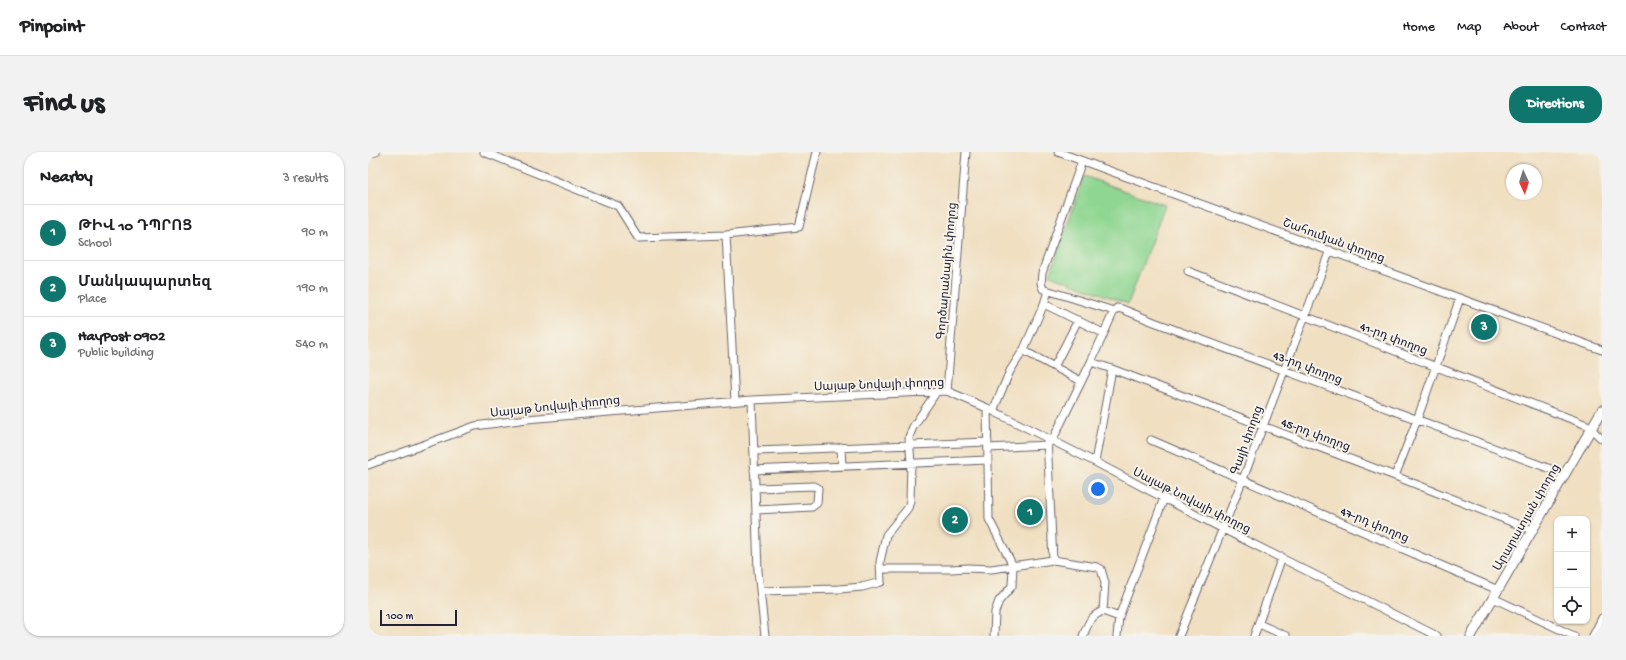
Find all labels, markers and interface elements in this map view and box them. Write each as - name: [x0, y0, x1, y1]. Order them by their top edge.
- text: Pinpoint: [20, 16, 84, 39]
- text: Home: [1403, 19, 1435, 36]
- text: Map: [1457, 19, 1481, 36]
- text: About: [1503, 19, 1539, 36]
- text: Contact: [1561, 19, 1606, 36]
- button: Directions: [1509, 86, 1602, 123]
- text: Find us: [24, 88, 104, 121]
- north arrow: [1506, 164, 1542, 200]
- text: Nearby: [40, 168, 93, 188]
- text: 3 results: [283, 171, 328, 186]
- street label: Գործարանային փողոց: [934, 202, 961, 340]
- street label: Շահումյան փողոց: [1280, 216, 1387, 267]
- text: ԹԻՎ 10 ԴՊՐՈՑ: [78, 218, 192, 236]
- text: 1: [50, 225, 56, 240]
- text: 90 m: [302, 225, 328, 240]
- text: School: [78, 236, 112, 251]
- text: Մանկապարտեզ: [78, 274, 211, 292]
- text: 2: [50, 281, 56, 296]
- text: 190 m: [297, 281, 328, 296]
- text: Place: [78, 292, 106, 307]
- pin: 3: [1471, 312, 1497, 342]
- street label: 41-րդ փողոց: [1357, 321, 1429, 359]
- text: HayPost 0902: [78, 328, 165, 346]
- text: 3: [50, 337, 56, 352]
- text: 540 m: [295, 337, 328, 352]
- text: Public building: [78, 346, 154, 361]
- street label: 43-րդ փողոց: [1271, 349, 1344, 388]
- street label: Սայաթ Նովայի փողոց: [814, 377, 945, 395]
- street label: Սայաթ Նովայի փողոց: [490, 394, 621, 422]
- street label: Գայի փողոց: [1229, 404, 1267, 477]
- street label: 45-րդ փողոց: [1279, 416, 1352, 455]
- street label: Արարատյան փողոց: [1490, 461, 1564, 574]
- street label: Սայաթ Նովայի փողոց: [1130, 466, 1252, 538]
- your location: [1088, 479, 1108, 499]
- pin: 1: [1017, 497, 1043, 527]
- pin: 2: [942, 505, 968, 535]
- street label: 47-րդ փողոց: [1338, 505, 1411, 547]
- map controls: [1554, 516, 1590, 624]
- button: +: [1554, 516, 1590, 552]
- button: −: [1554, 552, 1590, 588]
- button: locate: [1554, 588, 1590, 624]
- scale bar: [380, 608, 457, 627]
- text: 100 m: [386, 611, 413, 623]

